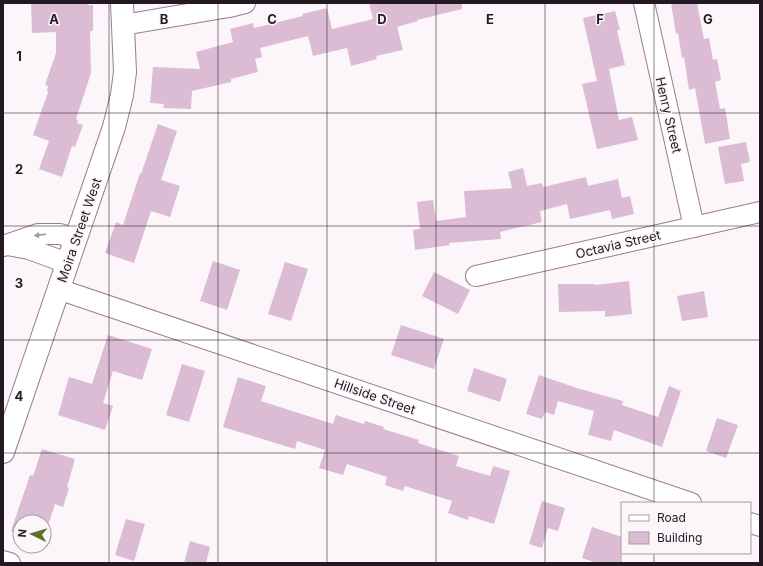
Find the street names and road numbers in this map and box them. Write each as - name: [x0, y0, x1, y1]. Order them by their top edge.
- street label: Henry Street: [652, 75, 686, 155]
- street label: Moira Street West: [54, 176, 104, 284]
- street label: Octavia Street: [574, 226, 662, 262]
- street label: Hillside Street: [332, 375, 418, 417]

